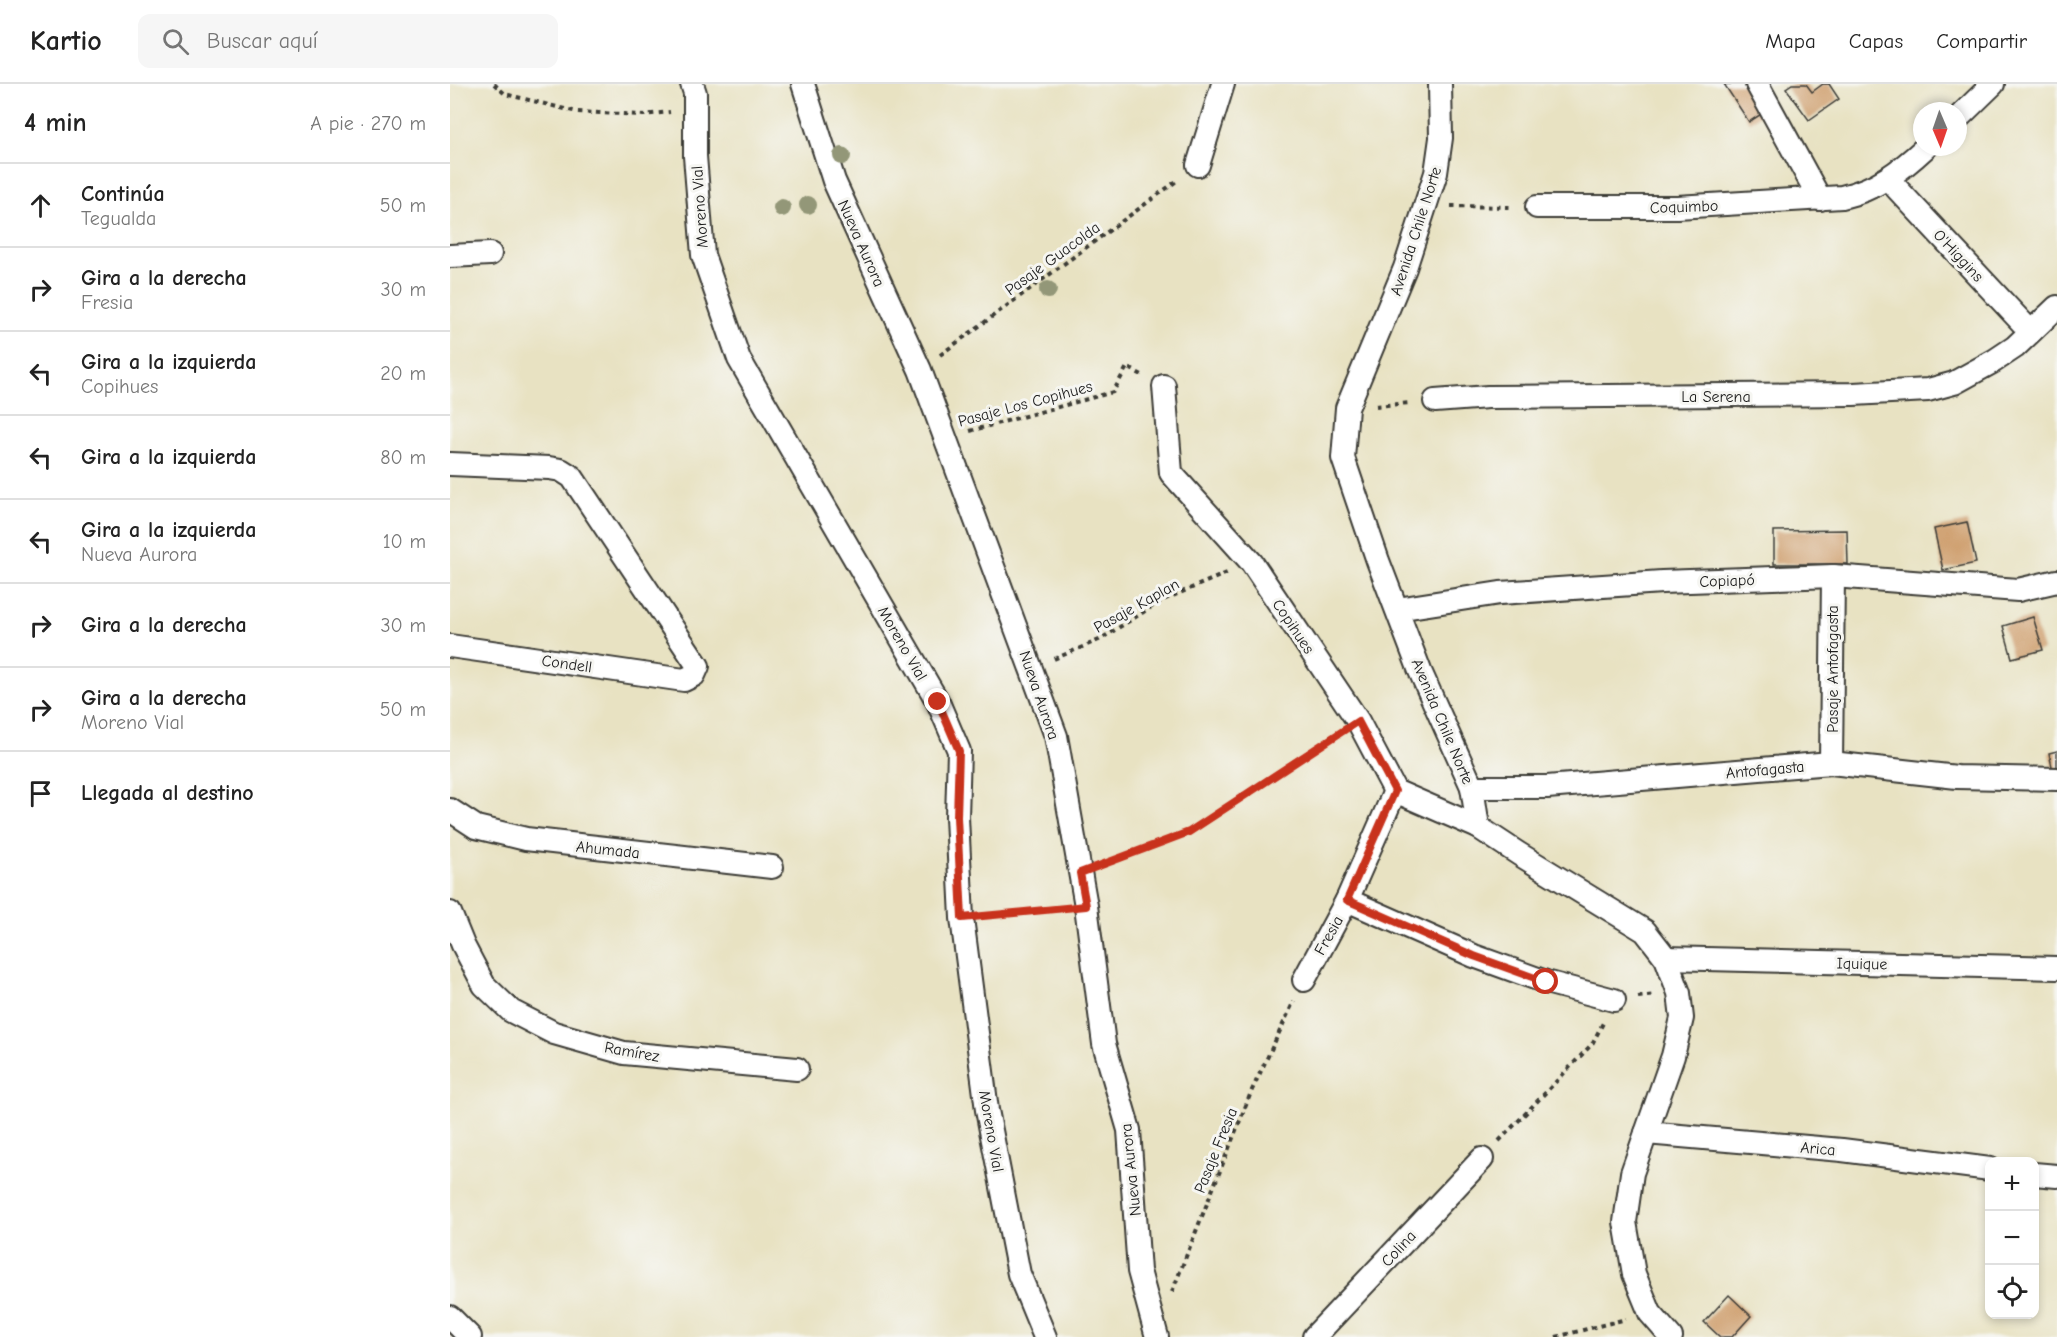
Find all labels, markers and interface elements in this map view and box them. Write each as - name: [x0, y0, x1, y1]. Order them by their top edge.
- search box: [138, 14, 558, 68]
- text: Kartio: [30, 25, 102, 57]
- icon: search: [159, 25, 192, 58]
- text: Buscar aquí: [207, 28, 318, 54]
- text: Mapa: [1765, 29, 1816, 53]
- text: Capas: [1849, 29, 1903, 53]
- text: Compartir: [1936, 29, 2027, 53]
- north arrow: [1913, 102, 1967, 156]
- text: 4 min: [24, 108, 87, 138]
- text: A pie · 270 m: [310, 112, 426, 135]
- street label: Moreno Vial: [688, 165, 712, 249]
- street label: Avenida Chile Norte: [1387, 165, 1445, 298]
- text: Continúa: [81, 181, 165, 207]
- icon: ahead: [24, 189, 57, 222]
- text: 50 m: [380, 194, 426, 217]
- street label: Nueva Aurora: [834, 197, 888, 290]
- street label: Coquimbo: [1649, 197, 1719, 217]
- text: Tegualda: [81, 207, 156, 230]
- street label: Pasaje Guacolda: [1002, 218, 1104, 299]
- street label: O'Higgins: [1930, 226, 1987, 286]
- text: Gira a la derecha: [81, 265, 247, 291]
- icon: right: [24, 273, 57, 306]
- text: 30 m: [380, 278, 426, 301]
- text: Fresia: [81, 291, 133, 314]
- text: Gira a la izquierda: [81, 349, 256, 375]
- icon: left: [24, 357, 57, 390]
- text: 20 m: [380, 362, 426, 385]
- text: Copihues: [81, 375, 158, 398]
- street label: Pasaje Los Copihues: [956, 377, 1095, 431]
- street label: La Serena: [1681, 388, 1751, 406]
- icon: left: [24, 441, 57, 474]
- text: Gira a la izquierda: [81, 444, 256, 470]
- text: 80 m: [380, 446, 426, 469]
- text: Gira a la izquierda: [81, 517, 256, 543]
- icon: left: [24, 525, 57, 558]
- text: 10 m: [383, 530, 426, 553]
- text: Nueva Aurora: [81, 543, 197, 566]
- street label: Copiapó: [1699, 571, 1755, 591]
- street label: Pasaje Kaplan: [1091, 575, 1182, 637]
- street label: Copihues: [1268, 596, 1318, 658]
- street label: Moreno Vial: [874, 603, 931, 684]
- street label: Pasaje Antofagasta: [1824, 605, 1842, 733]
- icon: right: [24, 609, 57, 642]
- text: Gira a la derecha: [81, 612, 247, 638]
- text: 30 m: [380, 614, 426, 637]
- street label: Nueva Aurora: [1015, 648, 1063, 742]
- street label: Condell: [541, 652, 593, 676]
- street label: Avenida Chile Norte: [1407, 656, 1477, 787]
- text: Gira a la derecha: [81, 685, 247, 711]
- route end: [924, 688, 950, 714]
- icon: right: [24, 693, 57, 726]
- text: 50 m: [380, 698, 426, 721]
- text: Moreno Vial: [81, 711, 184, 734]
- street label: Antofagasta: [1725, 758, 1805, 782]
- icon: arrive: [24, 777, 57, 810]
- text: Llegada al destino: [81, 780, 254, 806]
- street label: Ahumada: [575, 838, 641, 862]
- street label: Fresia: [1311, 913, 1347, 958]
- street label: Iquique: [1836, 955, 1888, 973]
- route start: [1532, 968, 1558, 994]
- street label: Ramírez: [603, 1038, 661, 1066]
- street label: Moreno Vial: [975, 1089, 1007, 1173]
- street label: Pasaje Fresia: [1191, 1105, 1241, 1196]
- street label: Nueva Aurora: [1117, 1123, 1145, 1217]
- street label: Arica: [1800, 1138, 1836, 1159]
- map controls: [1985, 1157, 2039, 1319]
- button: +: [1985, 1157, 2039, 1211]
- button: −: [1985, 1211, 2039, 1265]
- street label: Colina: [1378, 1227, 1420, 1270]
- button: locate: [1985, 1265, 2039, 1319]

